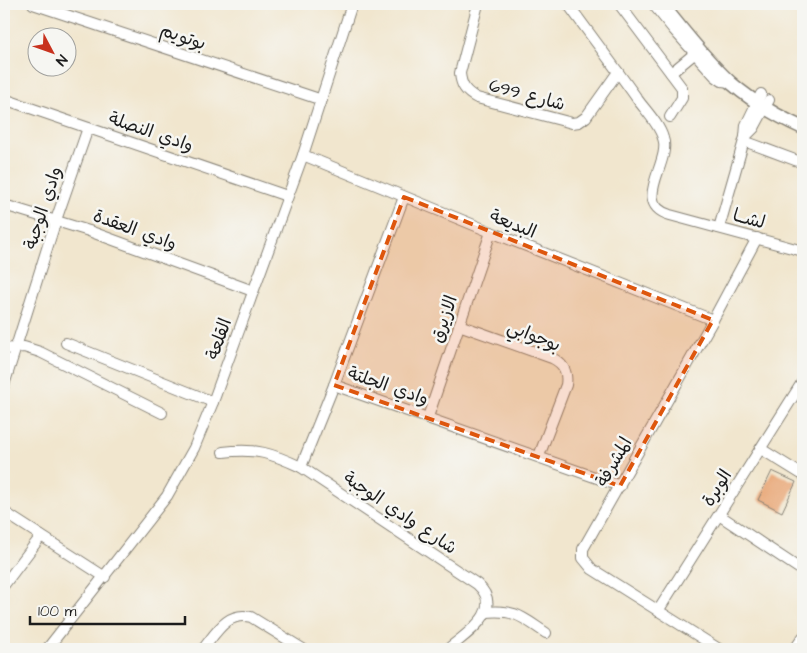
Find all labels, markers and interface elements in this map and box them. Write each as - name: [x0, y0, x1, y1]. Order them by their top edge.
- street label: بوتويم: [156, 18, 209, 57]
- north arrow: [28, 28, 78, 78]
- text: N: [50, 50, 71, 70]
- street label: شارع 699: [486, 73, 568, 117]
- street label: وادي النصلة: [105, 106, 197, 158]
- street label: وادي الوجبة: [18, 163, 68, 253]
- street label: وادي العقدة: [90, 203, 180, 257]
- street label: البديعة: [486, 203, 540, 245]
- street label: لشــا: [730, 203, 768, 235]
- street label: الازيرق: [424, 292, 464, 346]
- street label: بوجوابي: [503, 314, 564, 361]
- street label: القلعة: [200, 315, 238, 363]
- street label: وادي الجلتة: [344, 360, 432, 412]
- street label: المشرفة: [590, 432, 638, 492]
- street label: الوبرة: [696, 465, 738, 511]
- street label: شارع وادي الوجبة: [338, 466, 462, 560]
- scale bar: [30, 593, 185, 625]
- text: 100 m: [38, 601, 77, 622]

